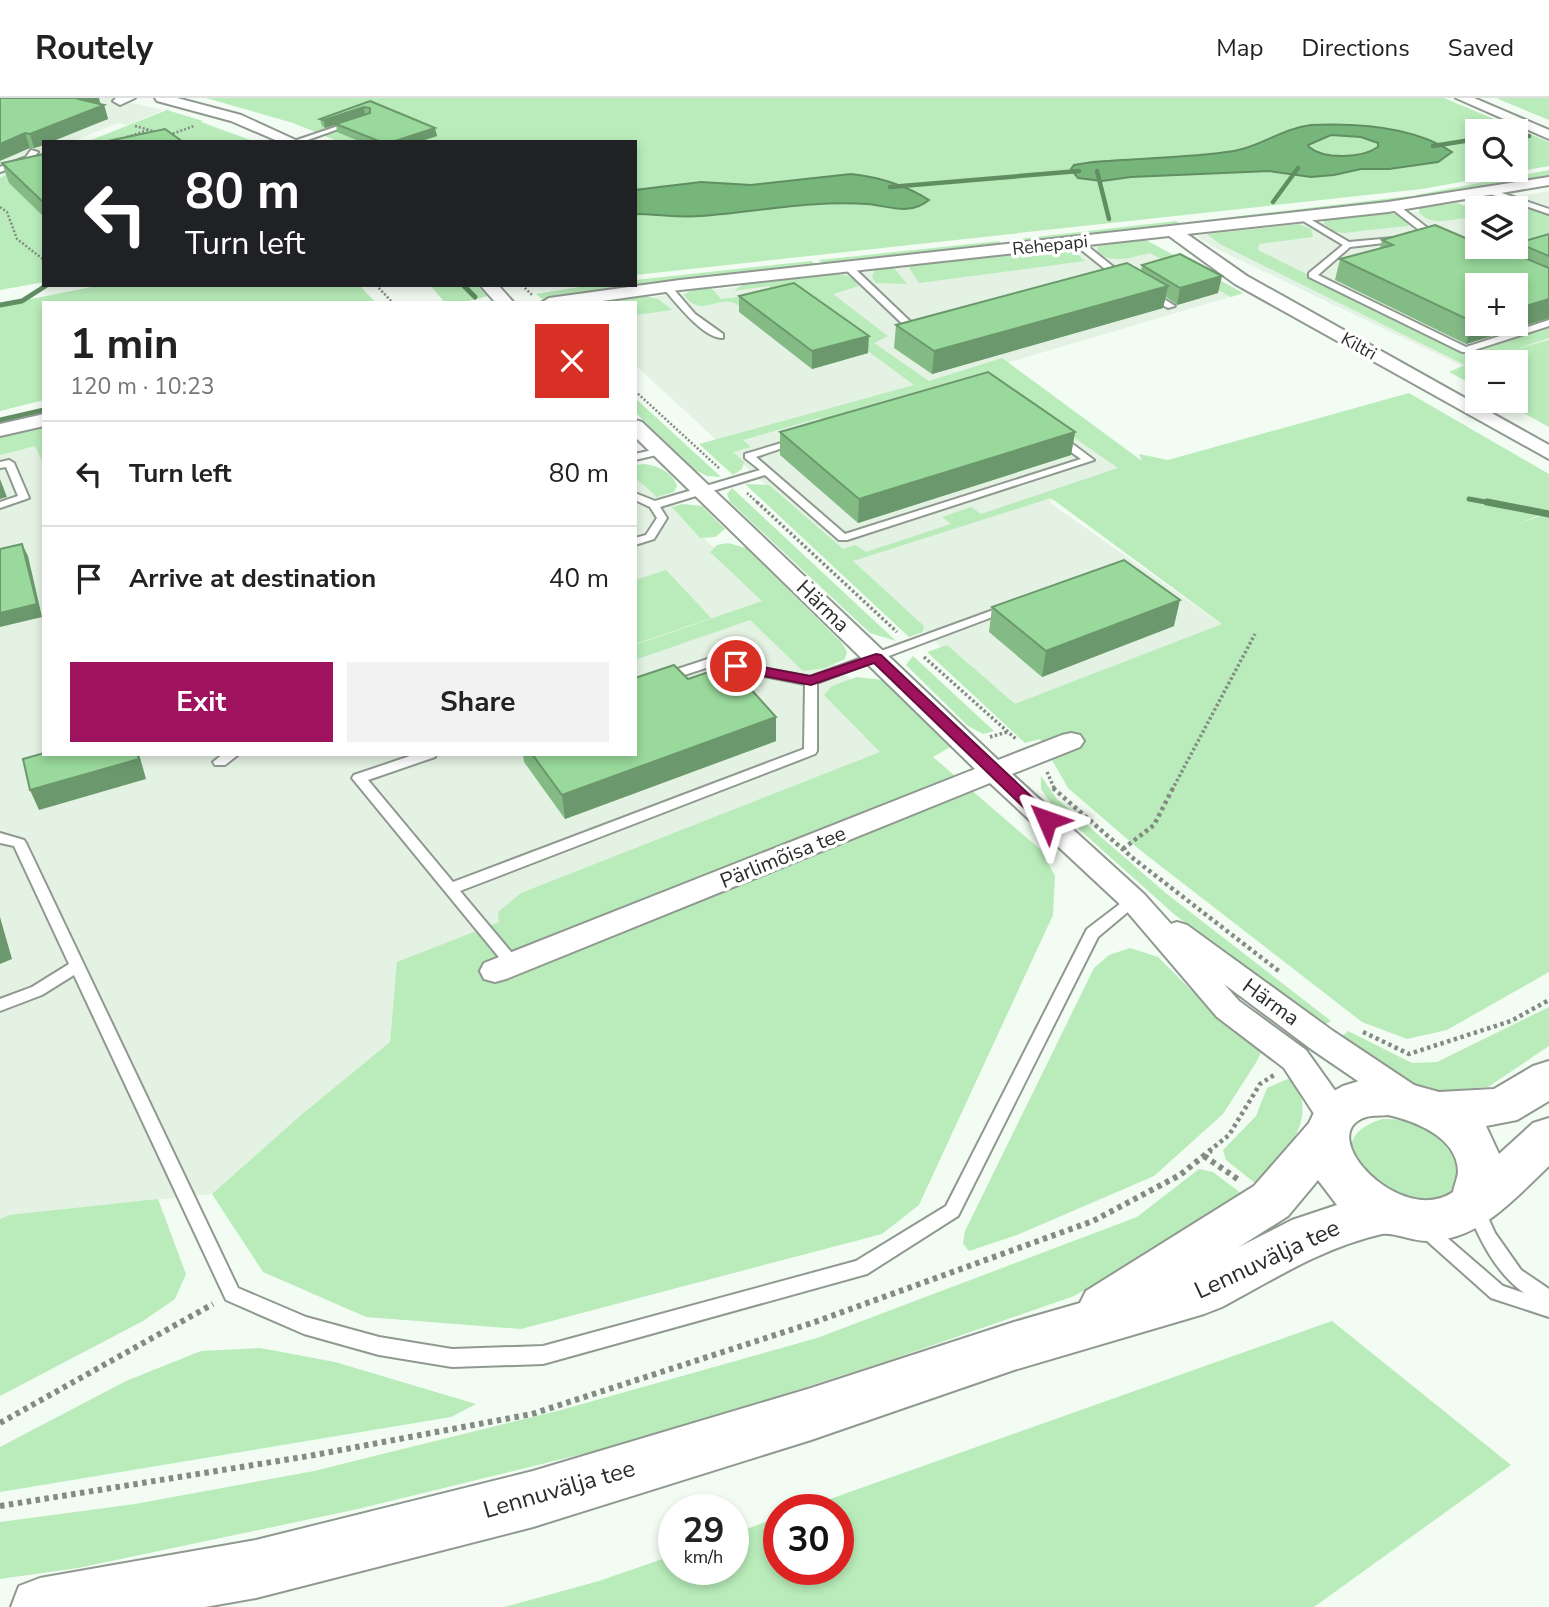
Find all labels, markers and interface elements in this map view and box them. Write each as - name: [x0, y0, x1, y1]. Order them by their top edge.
- text: Routely: [35, 26, 153, 71]
- text: Map: [1216, 32, 1263, 64]
- text: Directions: [1301, 32, 1410, 64]
- text: Saved: [1448, 32, 1514, 64]
- map controls: [1465, 119, 1528, 413]
- button: search: [1465, 119, 1528, 182]
- text: 80 m: [185, 158, 300, 225]
- icon: left: [70, 168, 161, 259]
- button: layers: [1465, 196, 1528, 259]
- text: Turn left: [185, 222, 305, 265]
- street label: Rehepapi: [1011, 229, 1089, 261]
- button: +: [1465, 273, 1528, 336]
- text: 1 min: [70, 316, 179, 373]
- button: close: [535, 324, 609, 398]
- street label: Kiltri: [1337, 326, 1381, 366]
- button: −: [1465, 350, 1528, 413]
- text: 120 m · 10:23: [70, 371, 215, 402]
- icon: left: [70, 455, 108, 493]
- text: Turn left: [129, 456, 232, 491]
- text: 80 m: [549, 456, 609, 491]
- icon: arrive: [70, 560, 108, 598]
- text: Arrive at destination: [129, 561, 376, 596]
- text: 40 m: [549, 561, 609, 596]
- street label: Härma: [790, 574, 856, 638]
- pin: [706, 636, 766, 696]
- icon: arrive: [717, 647, 755, 685]
- button: Exit: [70, 662, 333, 742]
- button: Share: [347, 662, 609, 742]
- position arrow: [1010, 783, 1084, 857]
- street label: Pärlimõisa tee: [716, 819, 850, 895]
- street label: Härma: [1237, 972, 1305, 1032]
- street label: Lennuvälja tee: [1189, 1211, 1345, 1307]
- street label: Lennuvälja tee: [479, 1452, 639, 1526]
- speed limit sign: 30: [763, 1494, 854, 1585]
- text: 29: [682, 1507, 725, 1554]
- text: km/h: [684, 1545, 723, 1569]

